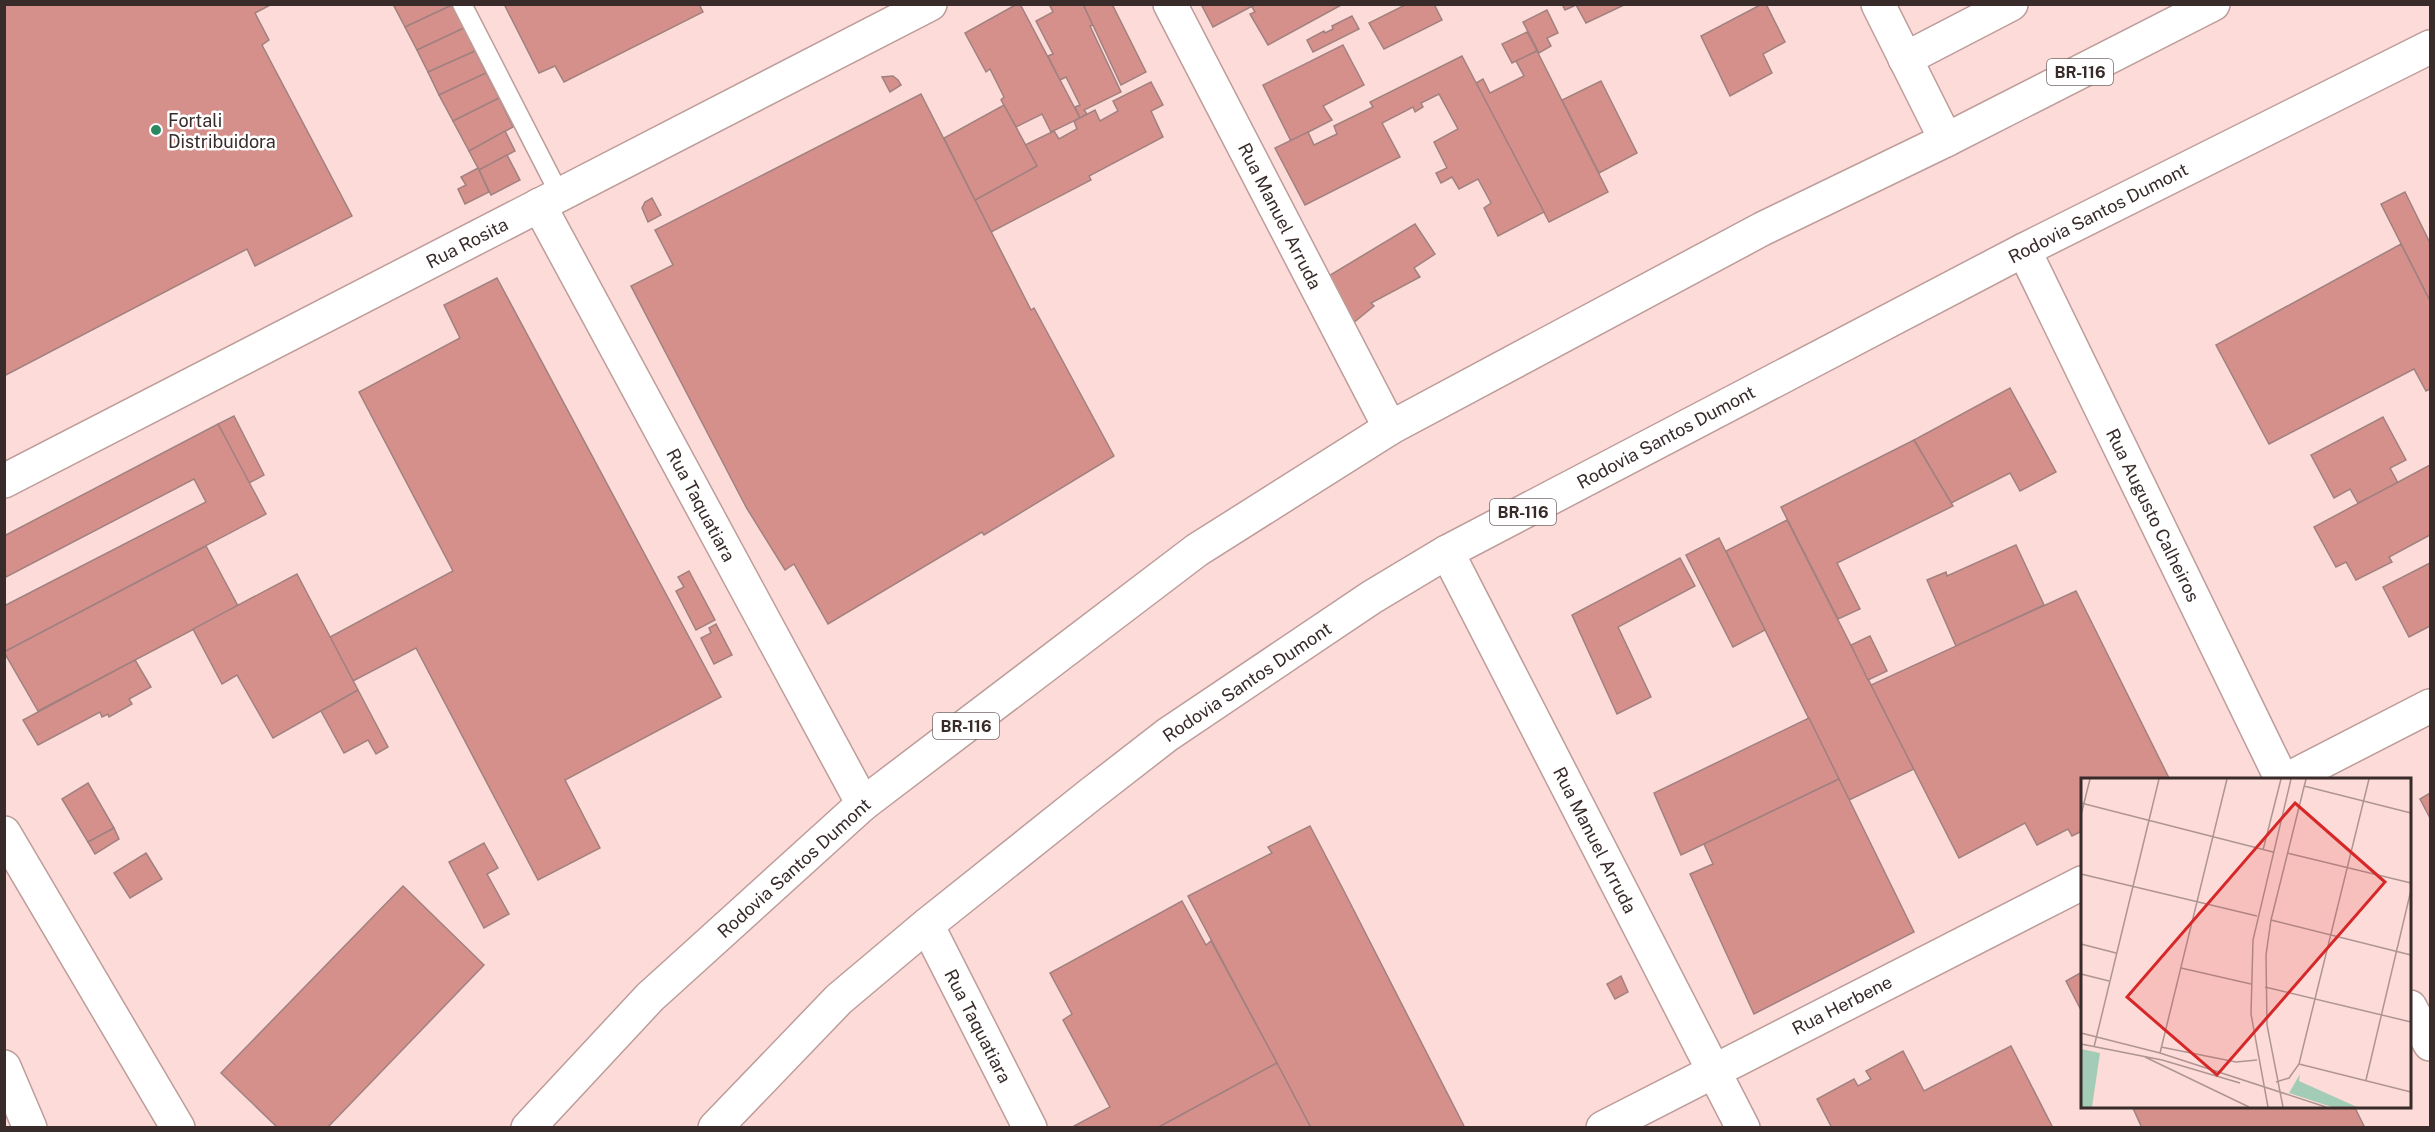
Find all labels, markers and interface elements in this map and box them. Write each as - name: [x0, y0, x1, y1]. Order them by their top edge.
- road number: BR-116: [2047, 59, 2113, 85]
- place label: Fortali Distribuidora: [168, 110, 276, 152]
- marker: Fortali Distribuidora: [149, 123, 163, 137]
- street label: Rua Manuel Arruda: [1234, 139, 1326, 293]
- street label: Rodovia Santos Dumont: [2005, 159, 2191, 267]
- street label: Rua Rosita: [422, 213, 512, 273]
- street label: Rodovia Santos Dumont: [1573, 381, 1759, 493]
- street label: Rua Augusto Calheiros: [2102, 425, 2204, 605]
- street label: Rua Taquatiara: [662, 445, 740, 565]
- road number: BR-116: [1490, 499, 1556, 525]
- street label: Rodovia Santos Dumont: [1159, 618, 1335, 746]
- road number: BR-116: [933, 713, 999, 739]
- street label: Rua Manuel Arruda: [1549, 763, 1641, 917]
- inset map: [2081, 778, 2411, 1108]
- street label: Rodovia Santos Dumont: [713, 794, 875, 942]
- street label: Rua Taquatiara: [940, 965, 1016, 1087]
- street label: Rua Herbene: [1789, 971, 1895, 1039]

